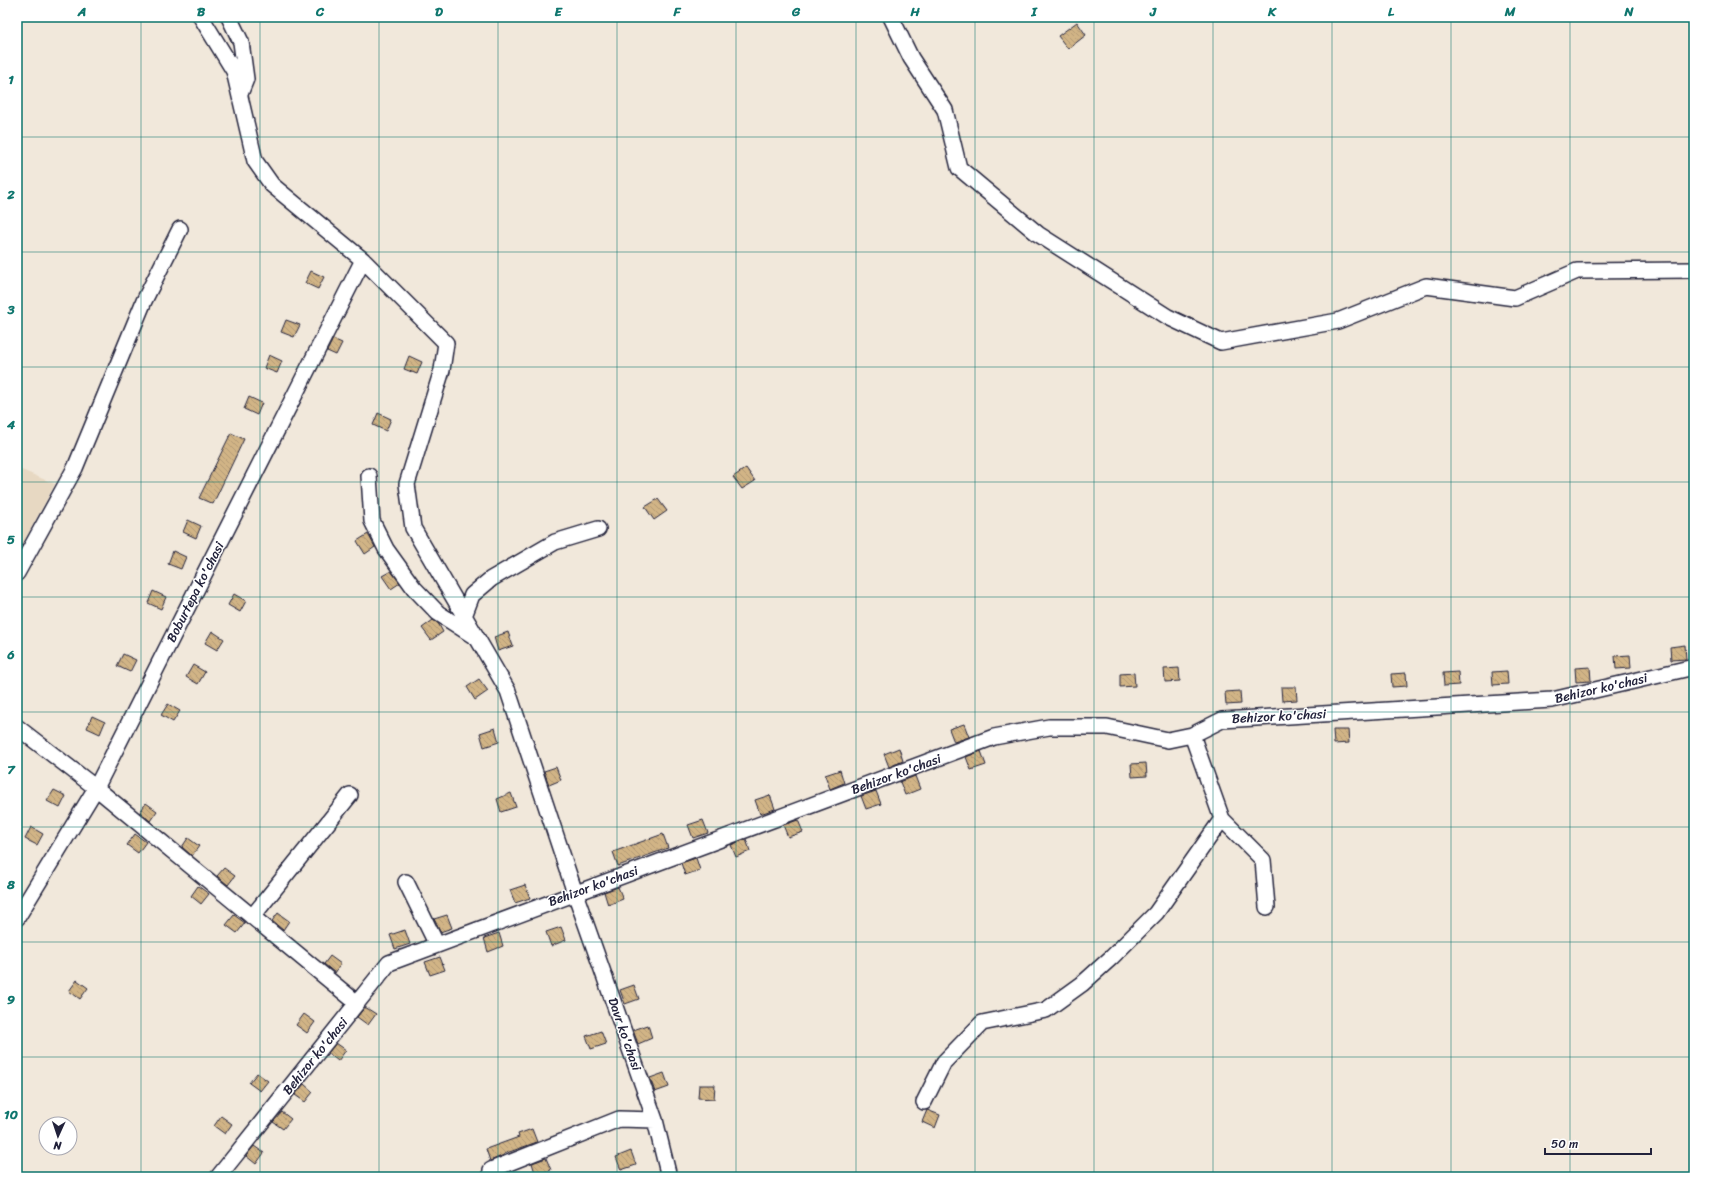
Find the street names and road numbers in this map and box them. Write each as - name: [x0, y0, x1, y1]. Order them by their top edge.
- street label: Boburtepa ko'chasi: [160, 537, 230, 646]
- street label: Behizor ko'chasi: [1552, 666, 1650, 710]
- street label: Behizor ko'chasi: [1231, 702, 1327, 730]
- street label: Behizor ko'chasi: [848, 747, 945, 801]
- street label: Behizor ko'chasi: [545, 859, 642, 913]
- street label: Davr ko'chasi: [602, 994, 648, 1074]
- street label: Behizor ko'chasi: [276, 1012, 354, 1100]

